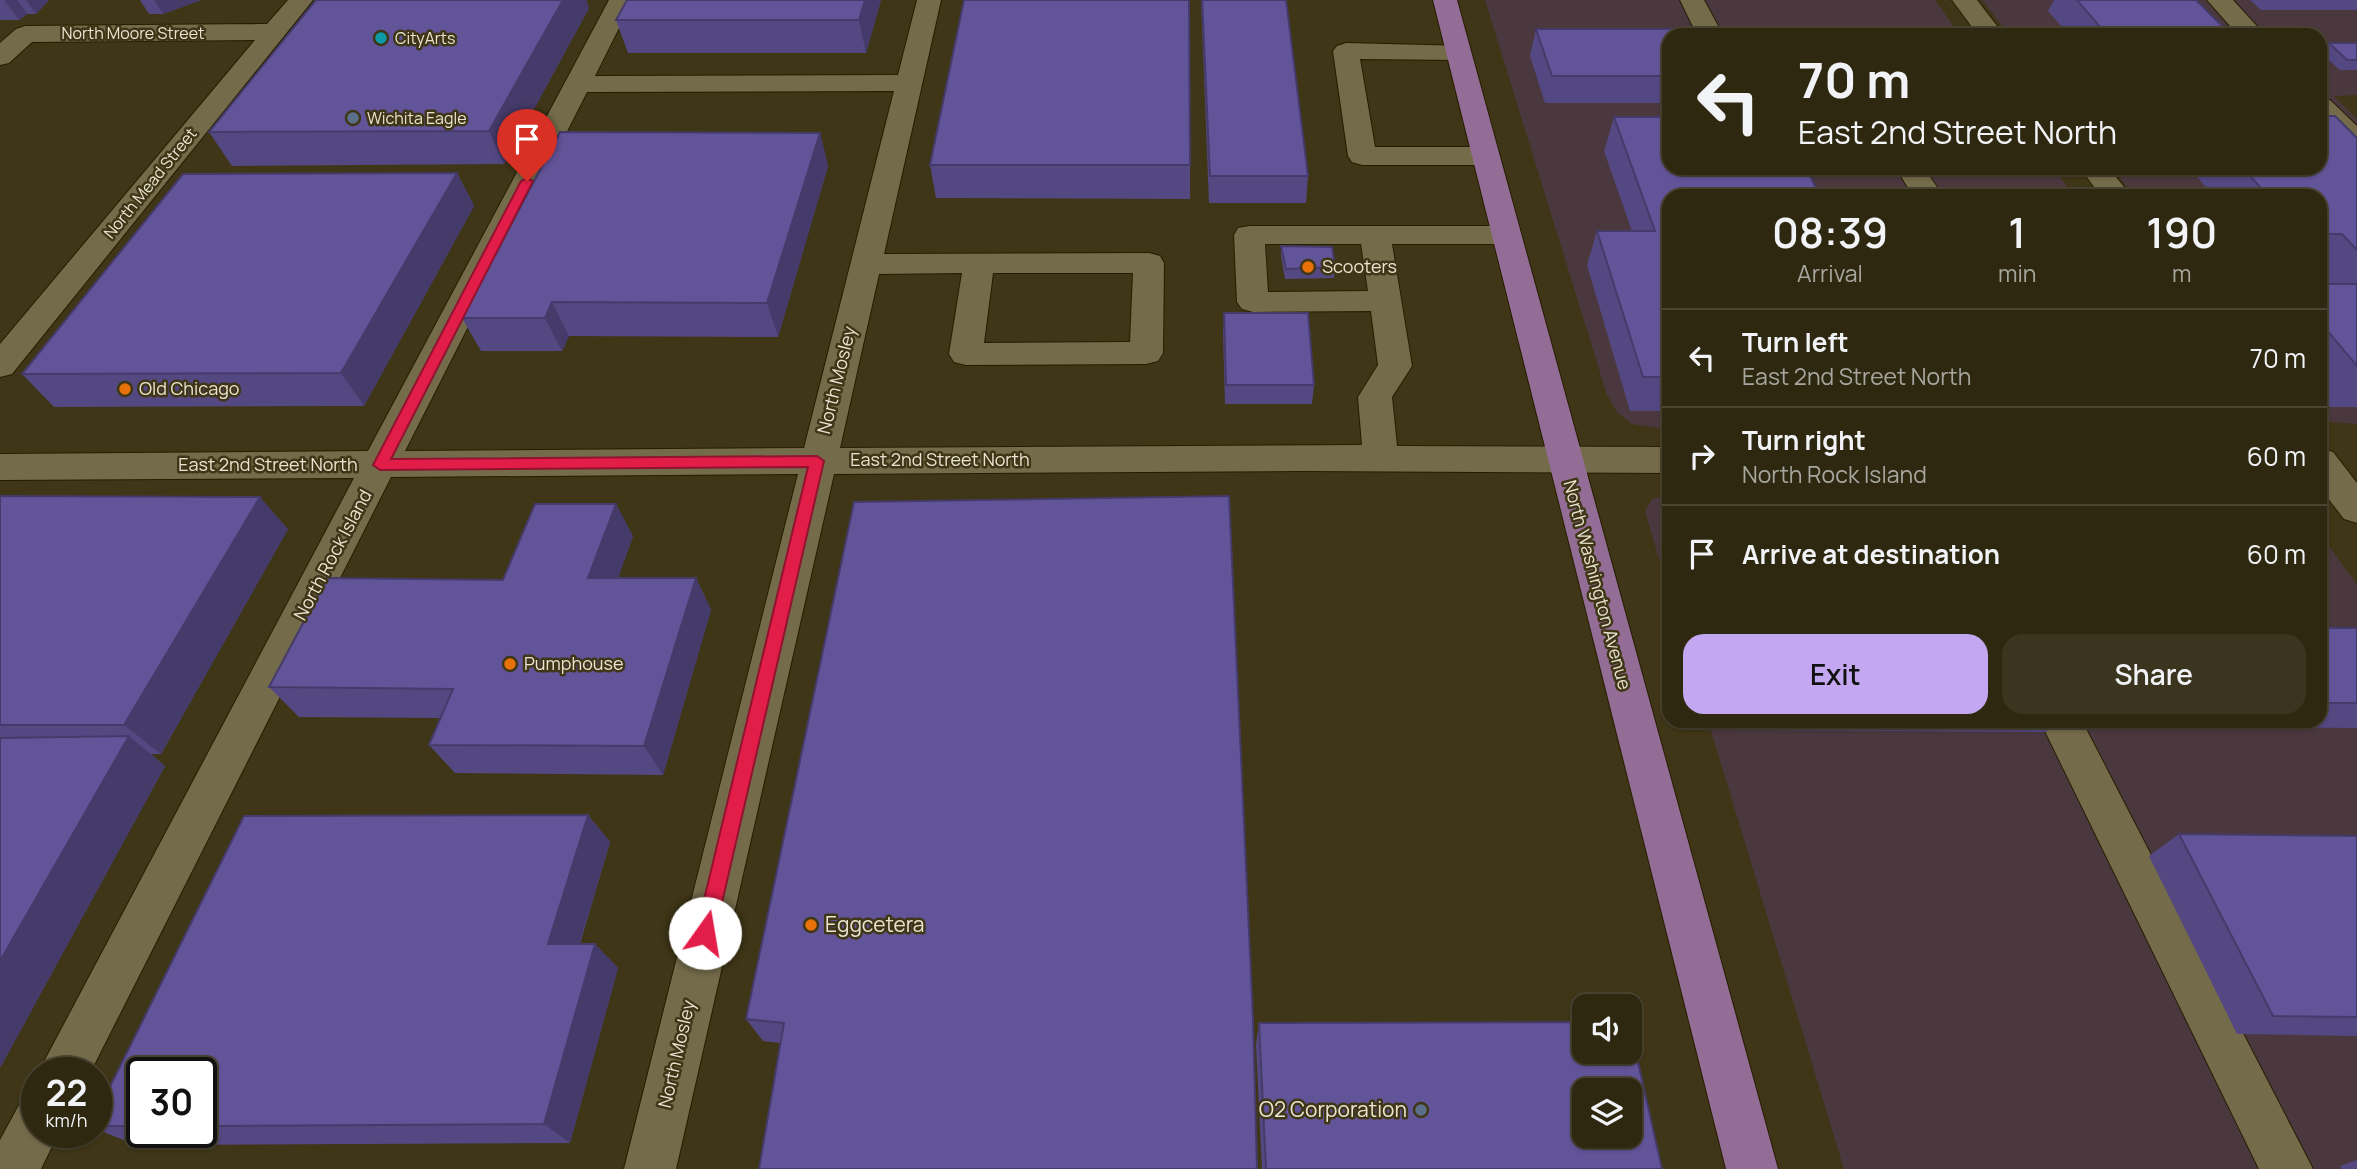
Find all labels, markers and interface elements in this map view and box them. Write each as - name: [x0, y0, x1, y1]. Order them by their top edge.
- street label: North Moore Street: [62, 22, 204, 44]
- place label: CityArts: [395, 27, 455, 49]
- marker: CityArts: [373, 30, 389, 46]
- text: 70 m: [1798, 46, 1910, 113]
- icon: left: [1683, 56, 1774, 147]
- place label: Wichita Eagle: [367, 107, 467, 129]
- pin: [497, 109, 557, 181]
- marker: Wichita Eagle: [345, 110, 361, 126]
- text: East 2nd Street North: [1798, 110, 2117, 154]
- icon: arrive: [508, 120, 546, 158]
- street label: North Mead Street: [99, 123, 201, 243]
- text: 08:39: [1772, 203, 1888, 261]
- text: 1: [2008, 203, 2026, 261]
- text: 190: [2146, 203, 2217, 261]
- place label: Scooters: [1322, 254, 1397, 278]
- text: Arrival: [1797, 257, 1863, 289]
- text: min: [1998, 257, 2036, 289]
- text: m: [2172, 257, 2191, 289]
- marker: Scooters: [1300, 259, 1316, 275]
- street label: North Mosley: [811, 323, 861, 436]
- text: Turn left: [1742, 324, 1849, 360]
- icon: left: [1683, 339, 1721, 377]
- text: 70 m: [2250, 340, 2306, 376]
- text: East 2nd Street North: [1742, 360, 1971, 392]
- place label: Old Chicago: [139, 376, 239, 400]
- marker: Old Chicago: [117, 381, 133, 397]
- text: Turn right: [1742, 422, 1866, 458]
- icon: right: [1683, 437, 1721, 475]
- text: 60 m: [2247, 438, 2306, 474]
- street label: East 2nd Street North: [850, 447, 1030, 471]
- street label: East 2nd Street North: [178, 452, 358, 476]
- text: North Rock Island: [1742, 458, 1927, 490]
- street label: North Washington Avenue: [1558, 477, 1638, 692]
- street label: North Rock Island: [288, 485, 377, 624]
- icon: arrive: [1683, 535, 1721, 573]
- text: Arrive at destination: [1742, 536, 2000, 572]
- text: 60 m: [2247, 536, 2306, 572]
- button: Exit: [1683, 634, 1988, 714]
- button: Share: [2002, 634, 2306, 714]
- place label: Pumphouse: [524, 651, 624, 675]
- marker: Pumphouse: [502, 656, 518, 672]
- position arrow: [668, 896, 742, 970]
- place label: Eggcetera: [825, 910, 925, 938]
- marker: Eggcetera: [803, 917, 819, 933]
- map controls: [1572, 994, 1642, 1148]
- button: sound: [1572, 994, 1642, 1064]
- street label: North Mosley: [652, 997, 700, 1110]
- speed limit sign: 30: [126, 1057, 217, 1148]
- text: 22: [46, 1069, 87, 1117]
- button: layers: [1572, 1078, 1642, 1148]
- place label: O2 Corporation: [1259, 1095, 1407, 1123]
- marker: O2 Corporation: [1413, 1102, 1429, 1118]
- text: km/h: [46, 1108, 87, 1132]

